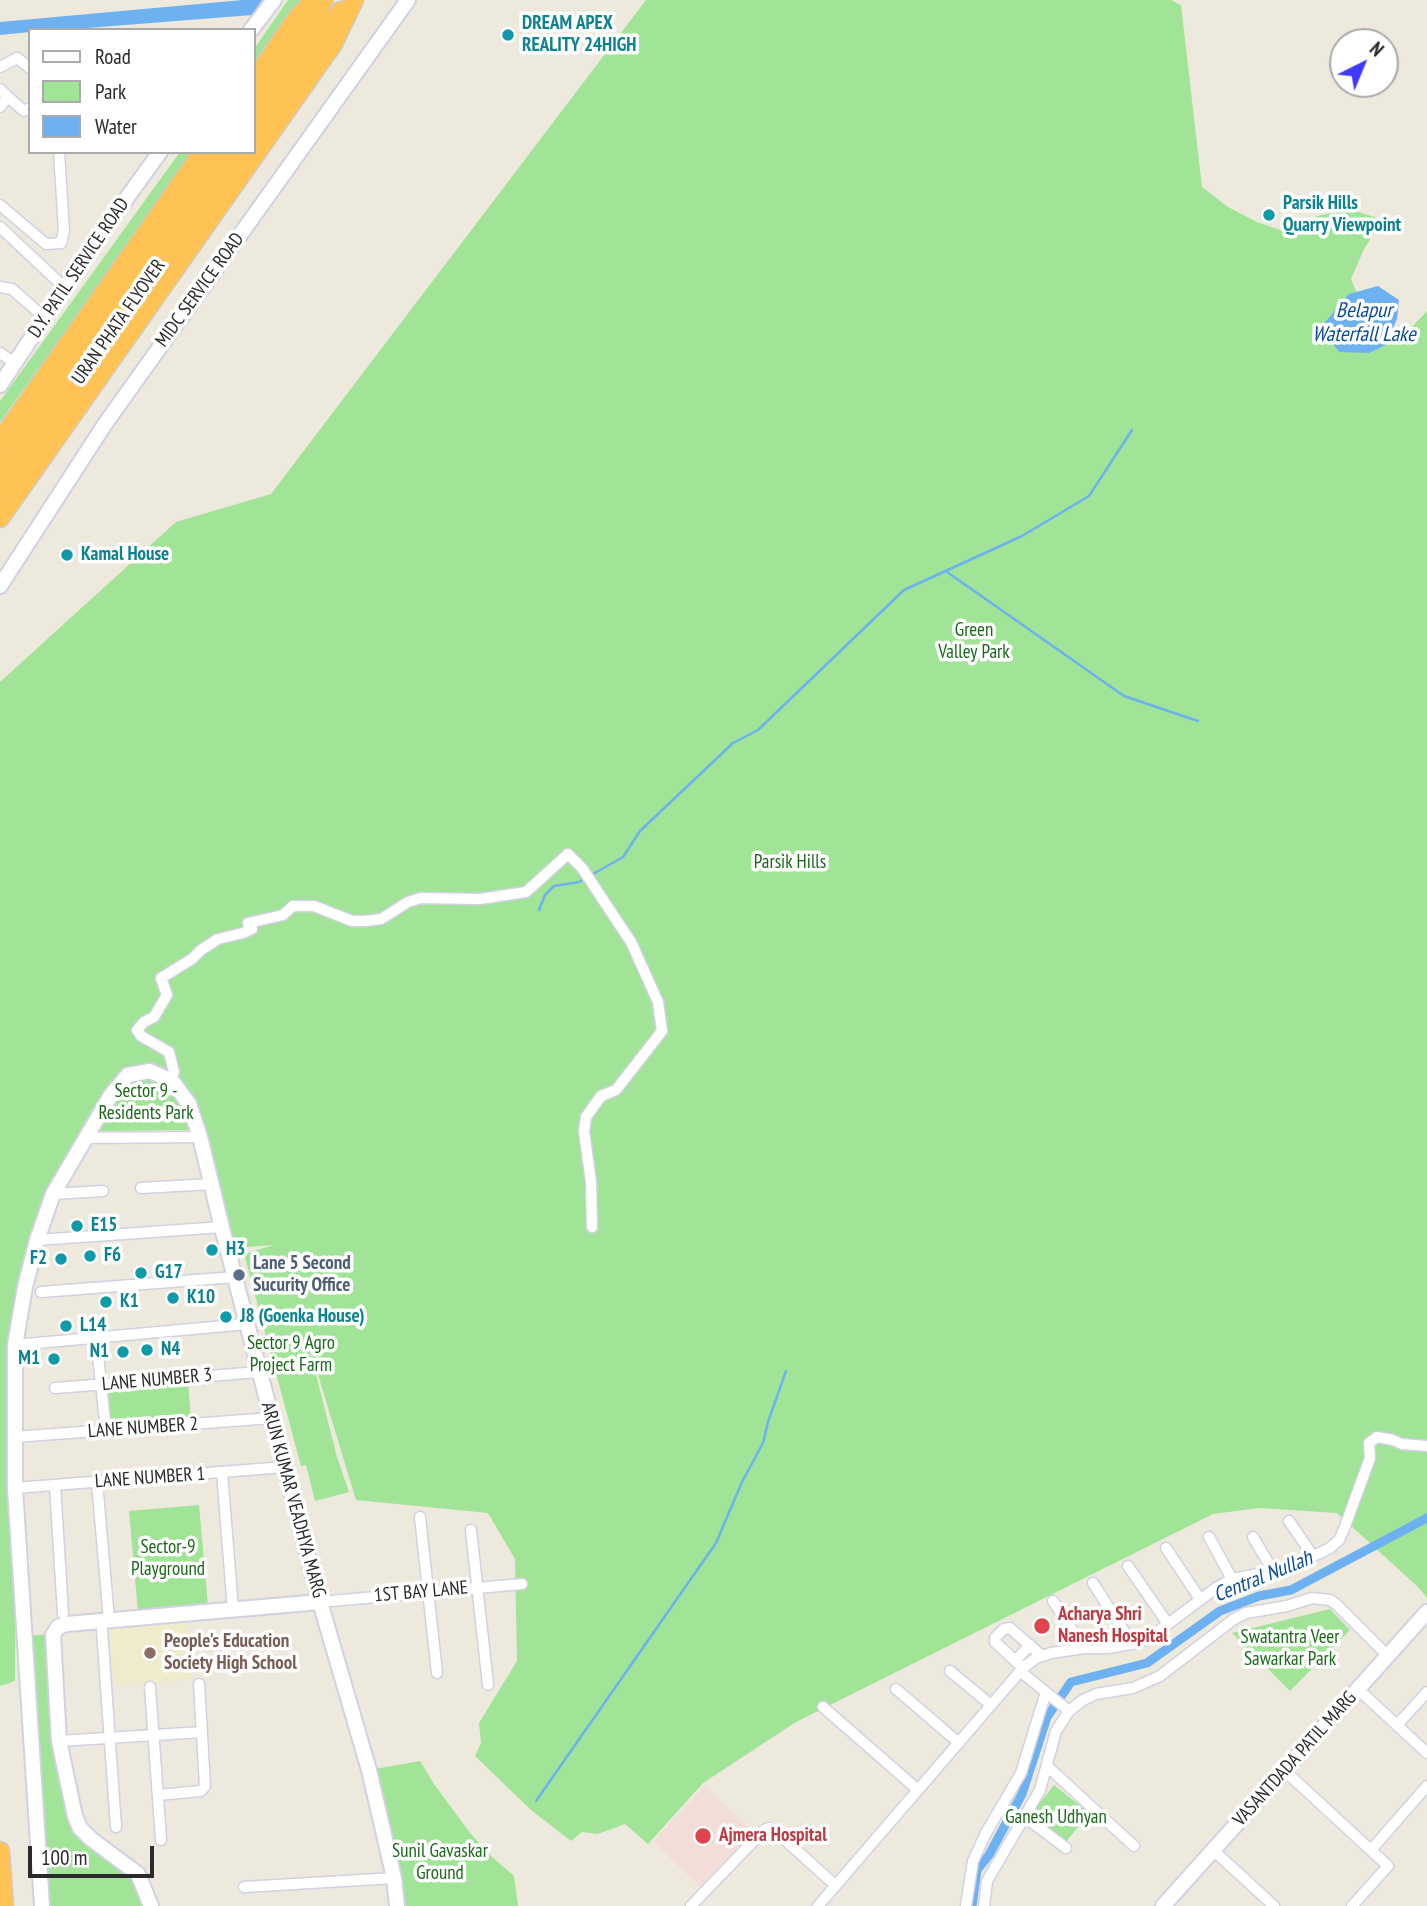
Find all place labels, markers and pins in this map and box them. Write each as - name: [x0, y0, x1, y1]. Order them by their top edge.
- place label: DREAM APEX REALITY 24HIGH: [522, 13, 636, 57]
- marker: DREAM APEX REALITY 24HIGH: [500, 27, 516, 43]
- place label: Parsik Hills Quarry Viewpoint: [1283, 193, 1401, 237]
- marker: Parsik Hills Quarry Viewpoint: [1261, 207, 1277, 223]
- place label: Kamal House: [81, 544, 169, 566]
- marker: Kamal House: [59, 547, 75, 563]
- place label: E15: [91, 1215, 117, 1237]
- marker: E15: [69, 1218, 85, 1234]
- place label: H3: [226, 1239, 245, 1261]
- marker: H3: [204, 1242, 220, 1258]
- place label: F6: [104, 1245, 121, 1267]
- place label: F2: [30, 1248, 47, 1270]
- marker: F6: [82, 1248, 98, 1264]
- marker: F2: [53, 1251, 69, 1267]
- place label: Lane 5 Second Sucurity Office: [253, 1253, 351, 1297]
- place label: G17: [155, 1262, 183, 1284]
- marker: G17: [133, 1265, 149, 1281]
- marker: Lane 5 Second Sucurity Office: [231, 1267, 247, 1283]
- place label: K10: [187, 1287, 215, 1309]
- marker: K10: [165, 1290, 181, 1306]
- place label: K1: [120, 1291, 139, 1313]
- marker: K1: [98, 1294, 114, 1310]
- place label: J8 (Goenka House): [240, 1306, 365, 1328]
- marker: J8 (Goenka House): [218, 1309, 234, 1325]
- place label: L14: [80, 1315, 106, 1337]
- marker: L14: [58, 1318, 74, 1334]
- place label: N4: [161, 1339, 180, 1361]
- place label: N1: [90, 1341, 109, 1363]
- marker: N4: [139, 1342, 155, 1358]
- marker: N1: [115, 1344, 131, 1360]
- place label: M1: [18, 1348, 40, 1370]
- marker: M1: [46, 1351, 62, 1367]
- place label: Acharya Shri Nanesh Hospital: [1058, 1604, 1168, 1648]
- marker: Acharya Shri Nanesh Hospital: [1032, 1616, 1052, 1636]
- place label: People's Education Society High School: [164, 1631, 297, 1675]
- marker: People's Education Society High School: [142, 1645, 158, 1661]
- place label: Ajmera Hospital: [719, 1825, 827, 1847]
- marker: Ajmera Hospital: [693, 1826, 713, 1846]

